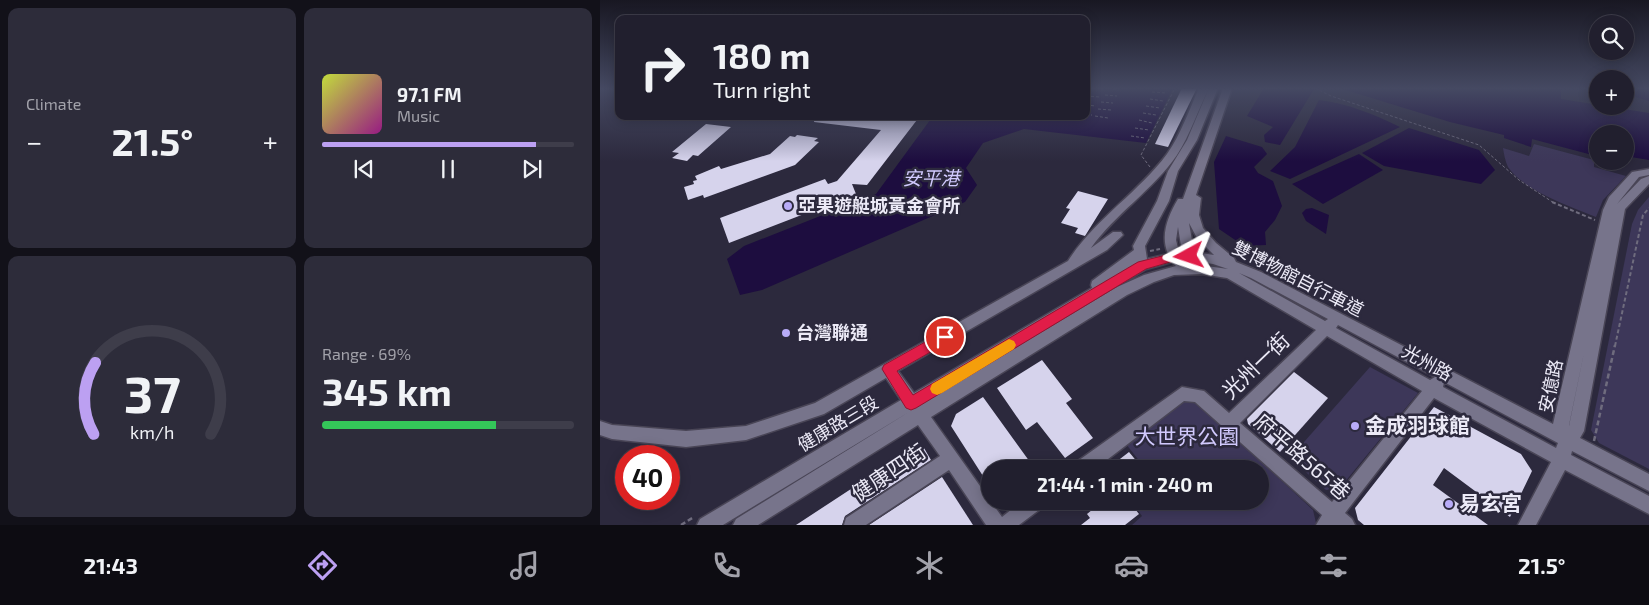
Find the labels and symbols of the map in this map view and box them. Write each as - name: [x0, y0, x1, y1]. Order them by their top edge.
- water label: 安平港: [902, 166, 962, 189]
- place label: 亞果遊艇城黃金會所: [798, 194, 960, 216]
- marker: 亞果遊艇城黃金會所: [782, 200, 794, 212]
- position arrow: [1162, 229, 1214, 281]
- street label: 雙博物館自行車道: [1229, 236, 1368, 321]
- pin: [924, 316, 966, 358]
- place label: 台灣聯通: [796, 321, 868, 343]
- marker: 台灣聯通: [780, 327, 792, 339]
- street label: 光州一街: [1216, 327, 1294, 403]
- street label: 光州路: [1399, 339, 1456, 385]
- street label: 安億路: [1534, 357, 1566, 414]
- street label: 健康路三段: [793, 391, 882, 456]
- street label: 府平路565巷: [1250, 408, 1356, 504]
- place label: 金成羽球館: [1365, 412, 1470, 437]
- marker: 金成羽球館: [1349, 420, 1361, 432]
- park label: 大世界公園: [1135, 423, 1240, 448]
- street label: 健康四街: [846, 438, 930, 506]
- speed limit sign: 40: [615, 445, 680, 510]
- place label: 易玄宮: [1459, 490, 1522, 515]
- marker: 易玄宮: [1443, 498, 1455, 510]

